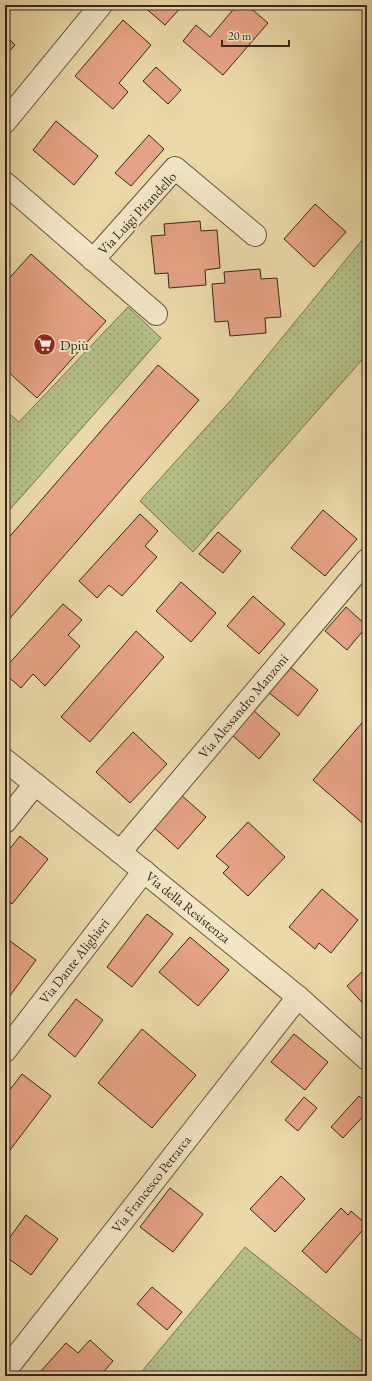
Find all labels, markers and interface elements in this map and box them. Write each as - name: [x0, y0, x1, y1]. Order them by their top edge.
- scale bar: [222, 22, 289, 48]
- text: 20 m: [228, 28, 252, 44]
- street label: Via Luigi Pirandello: [94, 168, 180, 258]
- supermarket icon: Dpiù: [32, 332, 58, 358]
- place label: Dpiù: [60, 336, 89, 354]
- street label: Via Alessandro Manzoni: [194, 649, 292, 762]
- street label: Via della Resistenza: [142, 867, 235, 947]
- street label: Via Dante Alighieri: [35, 914, 113, 1007]
- street label: Via Francesco Petrarca: [107, 1131, 195, 1237]

